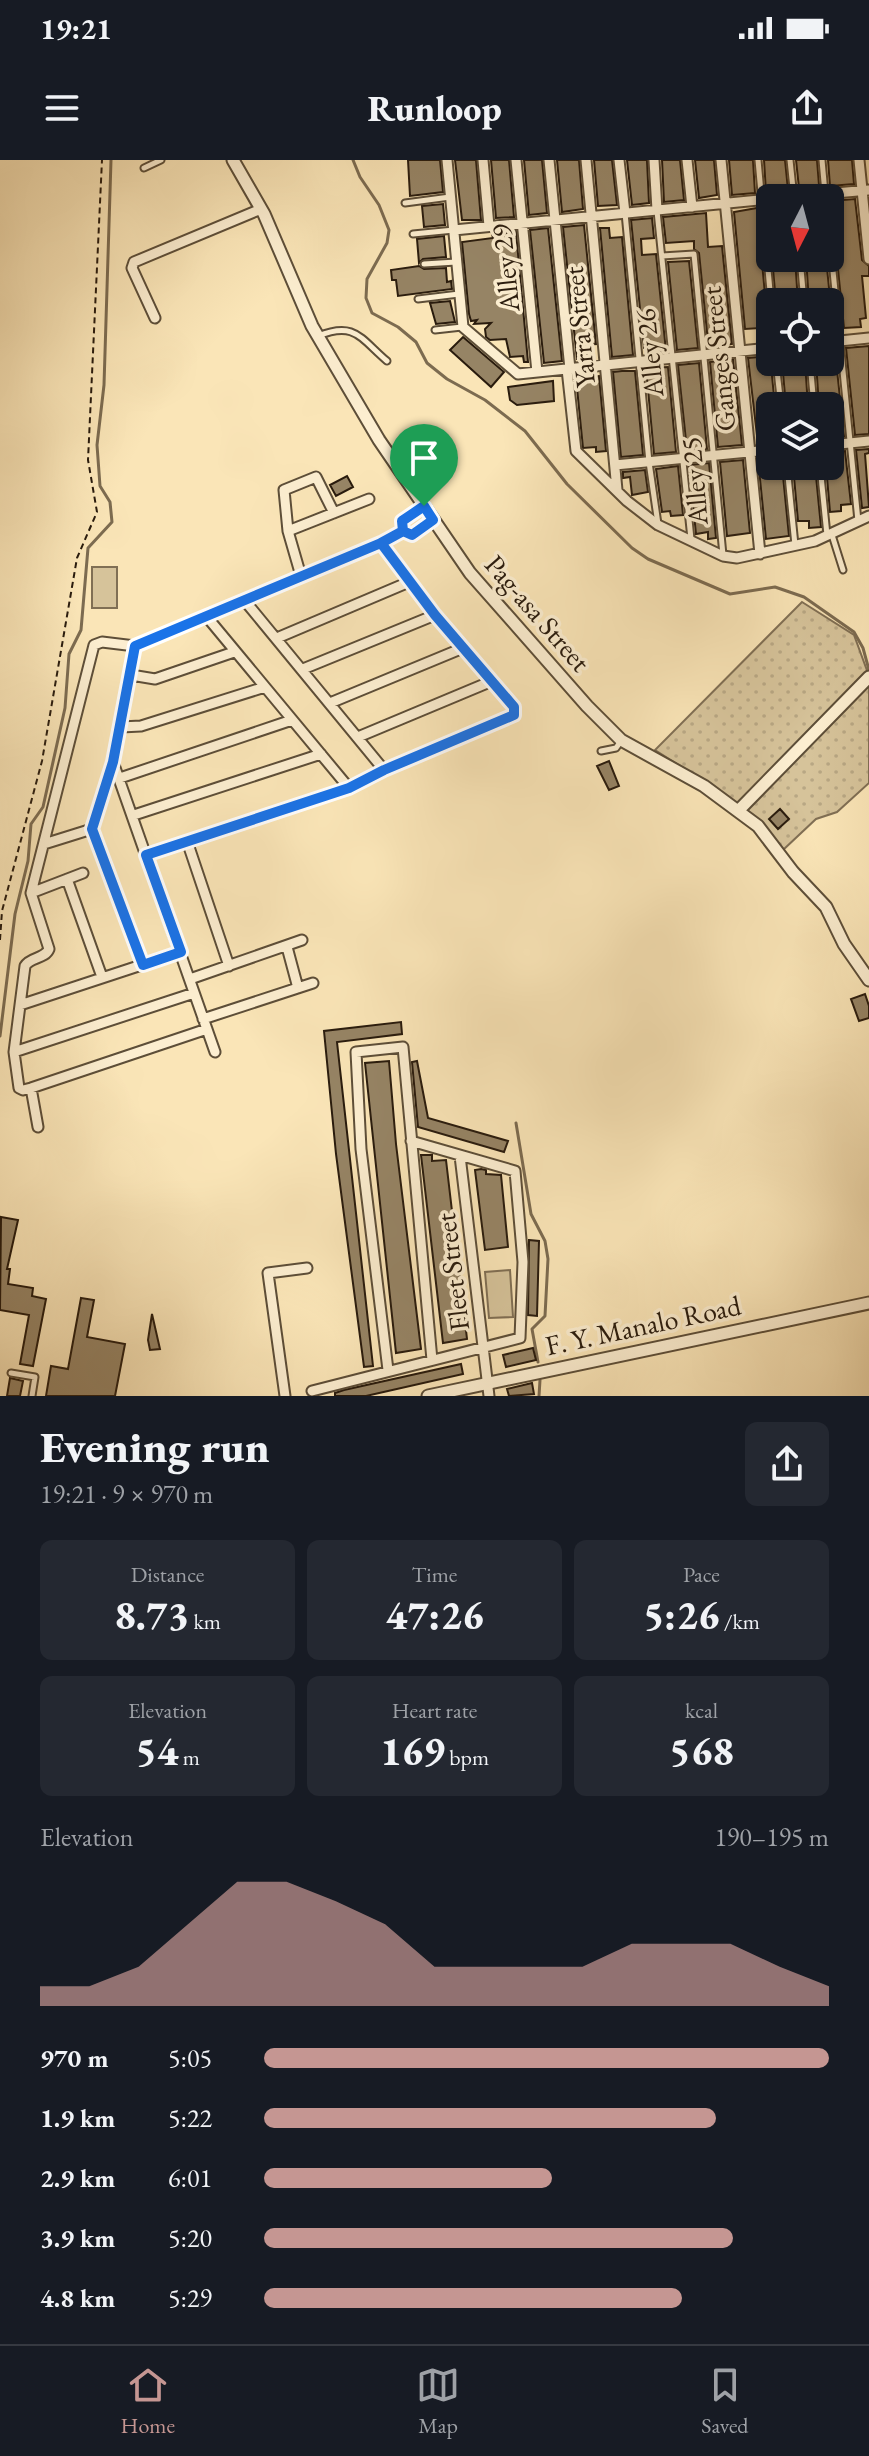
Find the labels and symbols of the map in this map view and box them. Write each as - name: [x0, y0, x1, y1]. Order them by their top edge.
- north arrow: [756, 184, 844, 272]
- street label: Alley 29: [482, 222, 528, 315]
- street label: Yarra Street: [555, 264, 603, 389]
- street label: Ganges Street: [692, 285, 744, 433]
- street label: Alley 26: [626, 307, 672, 400]
- pin: [390, 424, 458, 506]
- street label: Alley 25: [672, 435, 716, 528]
- street label: Pag-asa Street: [477, 547, 599, 679]
- street label: Fleet Street: [427, 1211, 477, 1333]
- street label: F. Y. Manalo Road: [542, 1287, 745, 1363]

